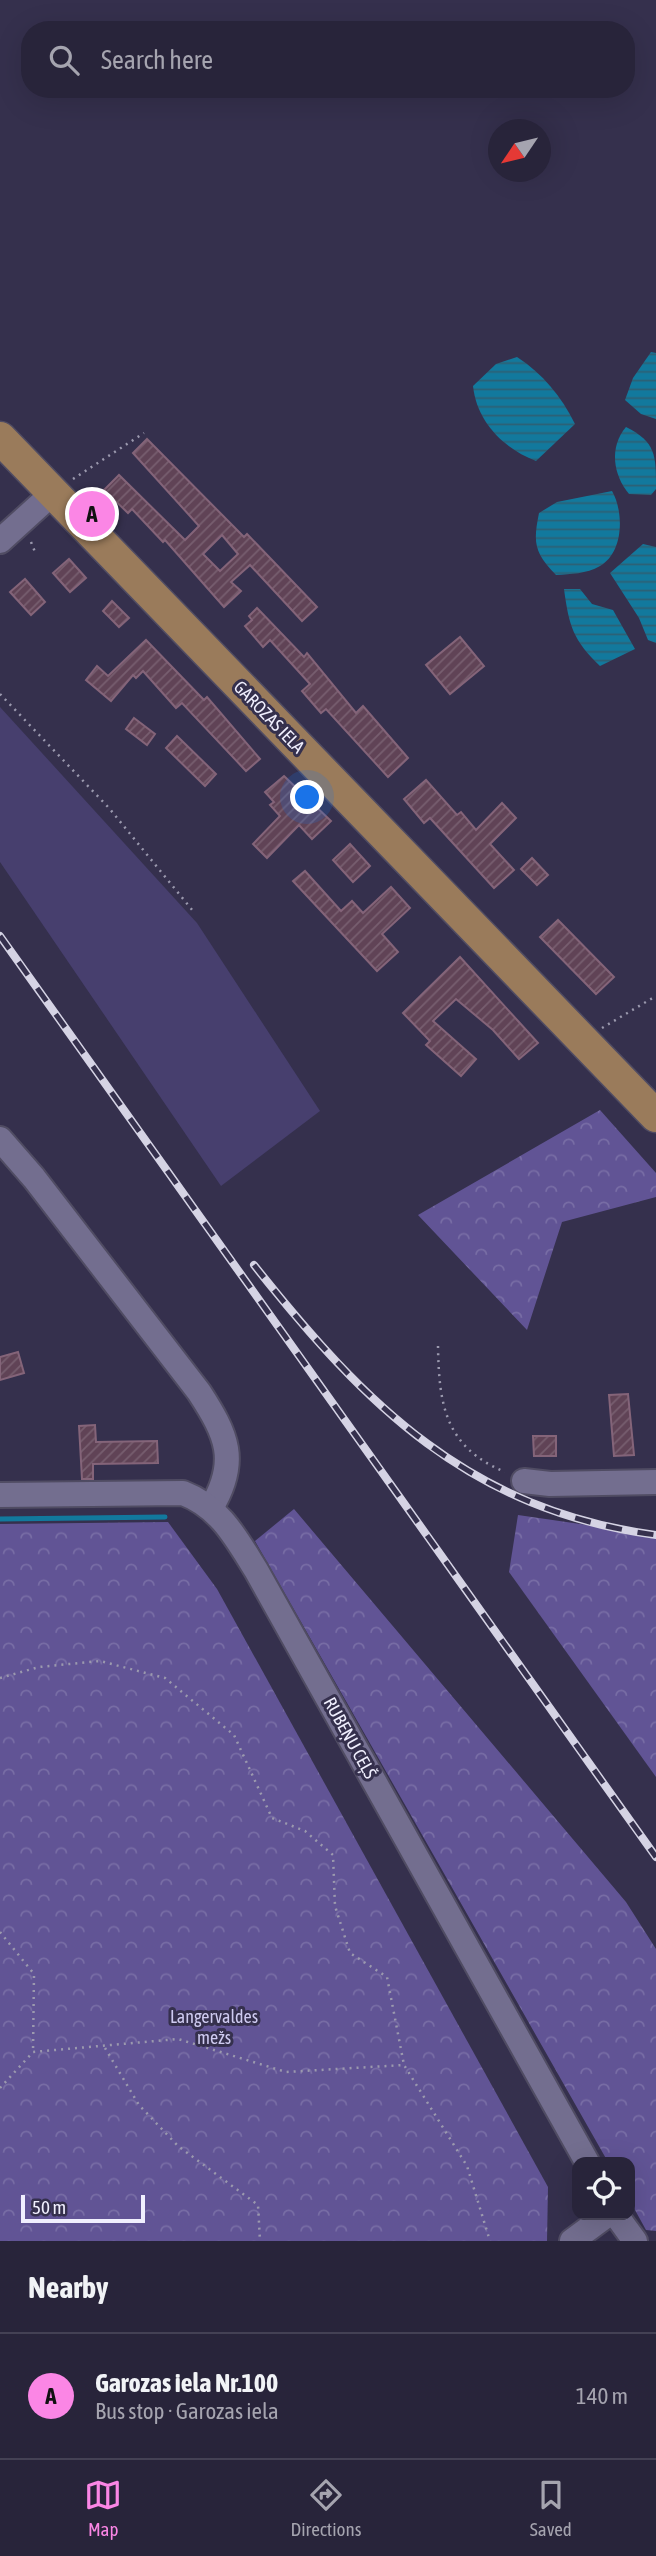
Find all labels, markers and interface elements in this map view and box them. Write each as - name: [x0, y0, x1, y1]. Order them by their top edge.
- search box: [21, 21, 635, 98]
- icon: search: [45, 41, 83, 79]
- text: Search here: [101, 45, 213, 75]
- north arrow: [488, 119, 551, 182]
- pin: A: [69, 488, 115, 540]
- street label: GAROZAS IELA: [230, 676, 309, 757]
- your location: [290, 780, 324, 814]
- street label: RUBEŅU CEĻŠ: [319, 1693, 382, 1783]
- park label: Langervaldes mežs: [170, 2006, 258, 2048]
- map controls: [572, 2157, 635, 2220]
- button: locate: [572, 2157, 635, 2220]
- scale bar: [21, 2192, 145, 2224]
- text: 50 m: [32, 2196, 66, 2218]
- text: Nearby: [28, 2270, 108, 2304]
- text: Garozas iela Nr.100: [95, 2368, 278, 2398]
- text: A: [45, 2383, 57, 2409]
- text: 140 m: [576, 2383, 628, 2409]
- text: Bus stop · Garozas iela: [95, 2398, 279, 2424]
- tab: Map: [84, 2476, 122, 2540]
- tab: Directions: [291, 2476, 361, 2540]
- tab: Saved: [530, 2476, 572, 2540]

